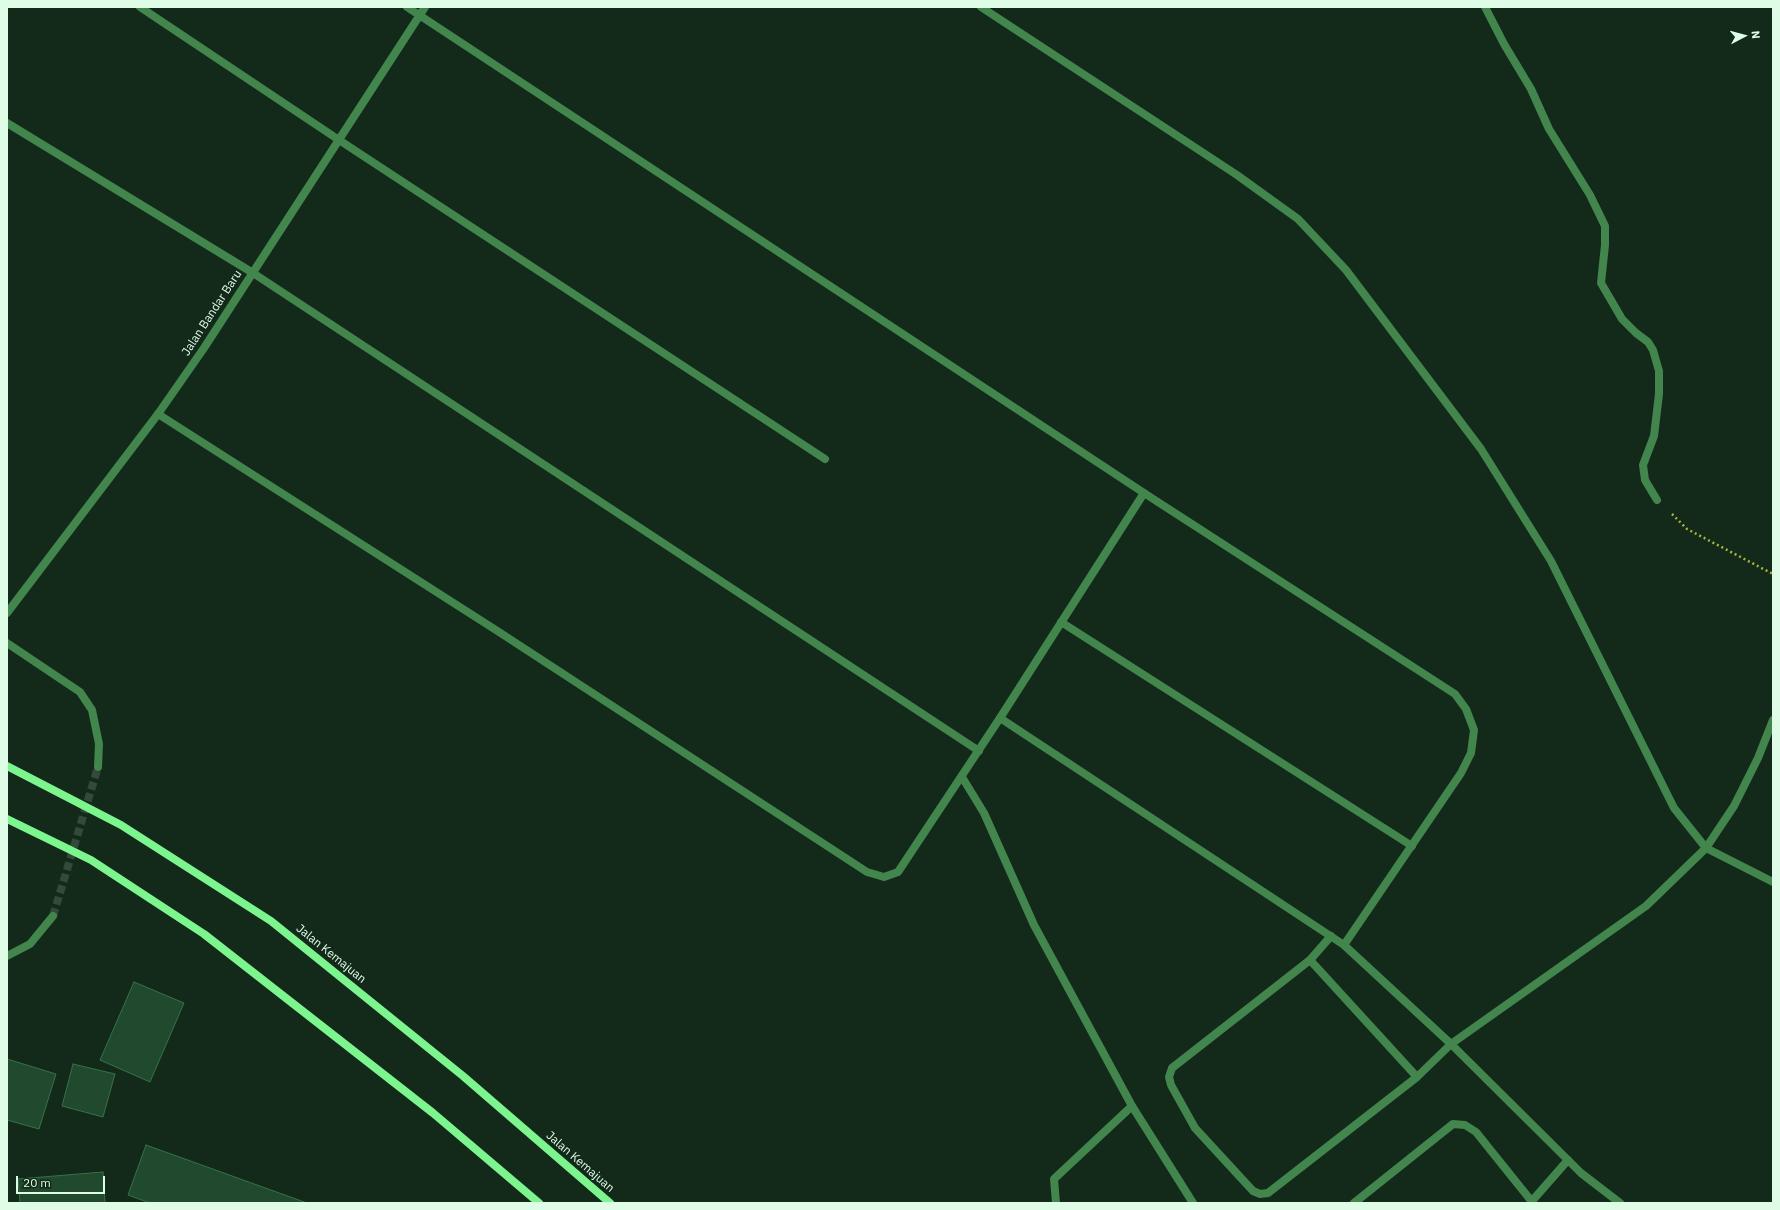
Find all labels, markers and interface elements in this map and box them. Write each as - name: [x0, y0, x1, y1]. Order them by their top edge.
- north arrow: [1724, 16, 1764, 56]
- text: N: [1749, 30, 1763, 39]
- street label: Jalan Bandar Baru: [179, 268, 245, 358]
- street label: Jalan Kemajuan: [293, 921, 369, 987]
- street label: Jalan Kemajuan: [543, 1128, 617, 1196]
- scale bar: [18, 1168, 107, 1194]
- text: 20 m: [23, 1175, 51, 1190]

